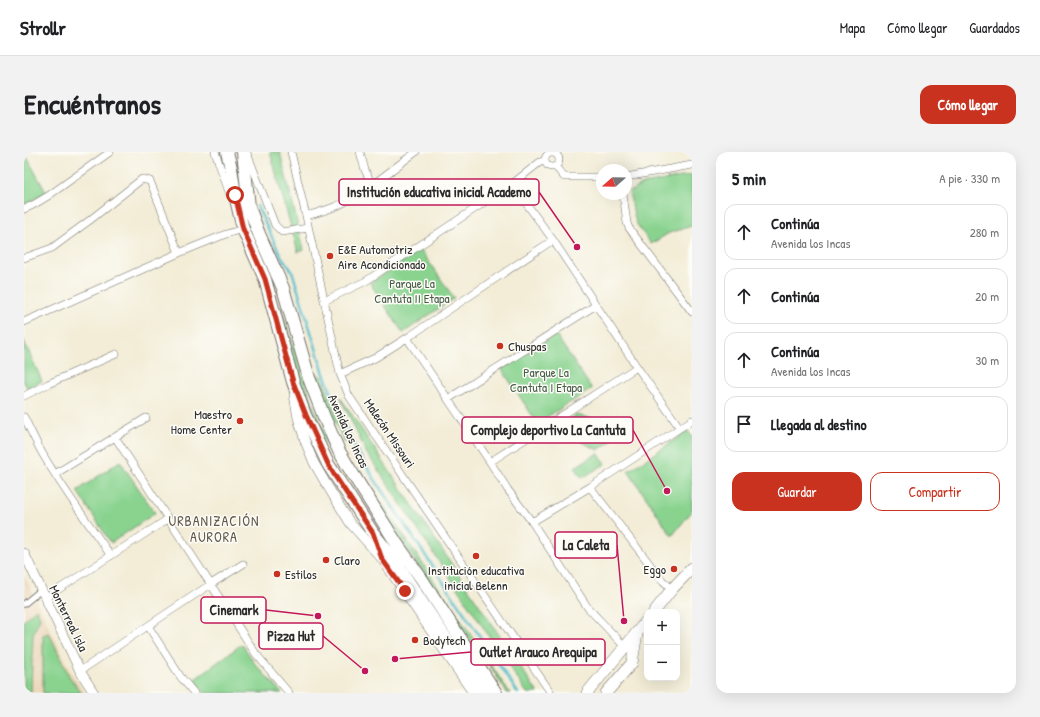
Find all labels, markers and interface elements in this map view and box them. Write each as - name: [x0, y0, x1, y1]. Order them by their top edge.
- text: Strollr: [20, 15, 66, 41]
- text: Mapa: [840, 18, 865, 37]
- text: Cómo llegar: [887, 18, 947, 37]
- text: Guardados: [969, 18, 1020, 37]
- text: Encuéntranos: [24, 85, 161, 123]
- button: Cómo llegar: [920, 85, 1016, 124]
- north arrow: [596, 164, 632, 200]
- text: 5 min: [732, 167, 766, 190]
- text: A pie · 330 m: [939, 169, 1000, 187]
- callout: Institución educativa inicial Academo: [339, 179, 539, 205]
- text: Institución educativa inicial Academo: [347, 182, 532, 201]
- route start: [226, 186, 244, 204]
- text: Continúa: [771, 213, 819, 234]
- icon: ahead: [733, 221, 755, 243]
- text: 280 m: [970, 223, 999, 241]
- text: Avenida los Incas: [771, 234, 850, 252]
- place label: E&E Automotriz Aire Acondicionado: [338, 240, 425, 273]
- marker: E&E Automotriz Aire Acondicionado: [325, 251, 335, 261]
- park label: Parque La Cantuta II Etapa: [374, 274, 450, 307]
- icon: ahead: [733, 285, 755, 307]
- text: Continúa: [771, 286, 819, 307]
- text: 20 m: [975, 287, 999, 305]
- place label: Chuspas: [508, 337, 546, 355]
- marker: Chuspas: [495, 341, 505, 351]
- text: Continúa: [771, 341, 819, 362]
- icon: ahead: [733, 349, 755, 371]
- text: 30 m: [976, 351, 999, 369]
- text: Avenida los Incas: [771, 362, 850, 380]
- park label: Parque La Cantuta I Etapa: [510, 363, 582, 396]
- street label: Avenida los Incas: [324, 391, 374, 471]
- street label: Malecón Missouri: [360, 395, 420, 471]
- place label: Maestro Home Center: [171, 405, 232, 438]
- icon: arrive: [733, 413, 755, 435]
- text: Llegada al destino: [771, 414, 867, 435]
- marker: Maestro Home Center: [235, 416, 245, 426]
- callout: Complejo deportivo La Cantuta: [462, 417, 633, 443]
- text: Complejo deportivo La Cantuta: [471, 420, 626, 441]
- button: Guardar: [732, 472, 862, 511]
- button: Compartir: [870, 472, 1000, 511]
- district label: URBANIZACIÓN AURORA: [169, 511, 259, 546]
- callout: La Caleta: [555, 532, 617, 558]
- text: La Caleta: [563, 535, 610, 554]
- place label: Claro: [334, 551, 360, 569]
- marker: Institución educativa inicial Belenn: [471, 551, 481, 561]
- marker: Claro: [321, 555, 331, 565]
- place label: Eggo: [643, 560, 666, 578]
- place label: Institución educativa inicial Belenn: [428, 561, 524, 594]
- marker: Eggo: [669, 564, 679, 574]
- place label: Estilos: [285, 565, 317, 583]
- marker: Estilos: [272, 569, 282, 579]
- street label: Monterreal Isla: [45, 582, 93, 654]
- route end: [396, 582, 414, 600]
- callout: Cinemark: [201, 597, 266, 623]
- text: Cinemark: [210, 600, 259, 619]
- map controls: [644, 609, 680, 681]
- button: +: [644, 609, 680, 645]
- callout: Pizza Hut: [259, 623, 323, 649]
- text: Pizza Hut: [267, 626, 316, 645]
- place label: Bodytech: [423, 631, 466, 649]
- marker: Bodytech: [410, 635, 420, 645]
- callout: Outlet Arauco Arequipa: [471, 639, 605, 665]
- text: Outlet Arauco Arequipa: [479, 642, 597, 663]
- button: −: [644, 645, 680, 681]

